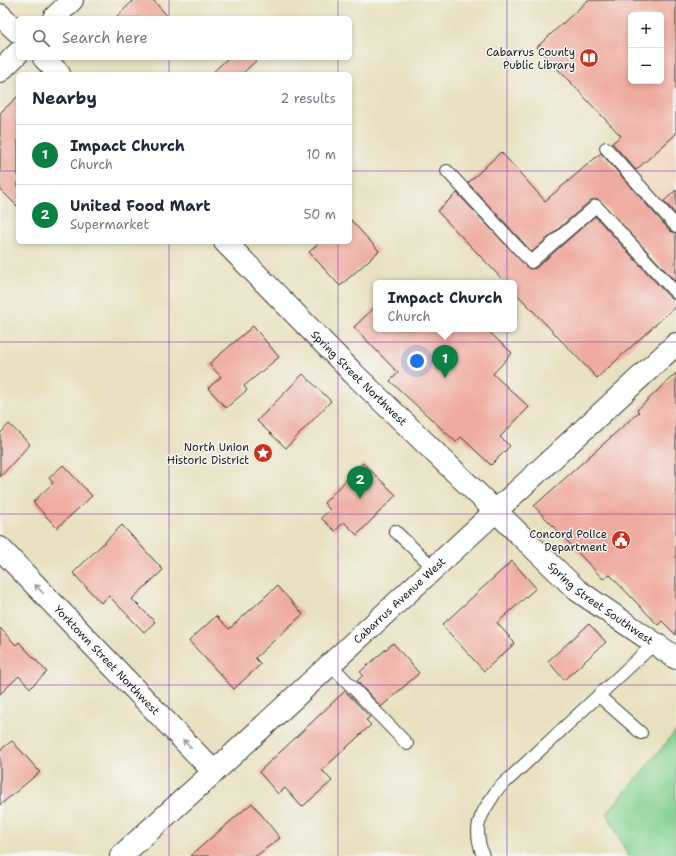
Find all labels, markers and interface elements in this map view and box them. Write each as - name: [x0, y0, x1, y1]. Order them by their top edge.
- map controls: [628, 12, 664, 84]
- button: +: [628, 12, 664, 48]
- search box: [16, 16, 352, 60]
- icon: search: [30, 27, 52, 49]
- text: Search here: [62, 28, 148, 48]
- place label: Cabarrus County Public Library: [486, 45, 575, 73]
- library icon: Cabarrus County Public Library: [578, 47, 600, 69]
- button: −: [628, 48, 664, 84]
- text: Nearby: [32, 87, 97, 109]
- text: 2 results: [280, 90, 336, 107]
- text: Impact Church: [70, 136, 185, 156]
- text: 1: [42, 146, 48, 163]
- text: 10 m: [306, 146, 336, 163]
- text: Church: [70, 156, 113, 173]
- text: United Food Mart: [70, 196, 211, 216]
- text: 2: [40, 206, 50, 223]
- text: 50 m: [303, 206, 336, 223]
- text: Supermarket: [70, 216, 149, 233]
- popup: [373, 280, 517, 332]
- text: Impact Church: [388, 288, 502, 308]
- text: Church: [388, 308, 431, 325]
- street label: Spring Street Northwest: [307, 327, 410, 429]
- pin: 1: [432, 345, 458, 378]
- your location: [407, 351, 427, 371]
- place label: North Union Historic District: [167, 440, 249, 468]
- place icon: North Union Historic District: [252, 442, 274, 464]
- pin: 2: [347, 466, 373, 499]
- place label: Concord Police Department: [529, 527, 607, 555]
- public building icon: Concord Police Department: [610, 529, 632, 551]
- street label: Cabarrus Avenue West: [350, 554, 449, 647]
- street label: Spring Street Southwest: [545, 559, 656, 648]
- one-way arrow: [34, 584, 44, 594]
- street label: Yorktown Street Northwest: [51, 602, 163, 719]
- one-way arrow: [182, 739, 192, 749]

